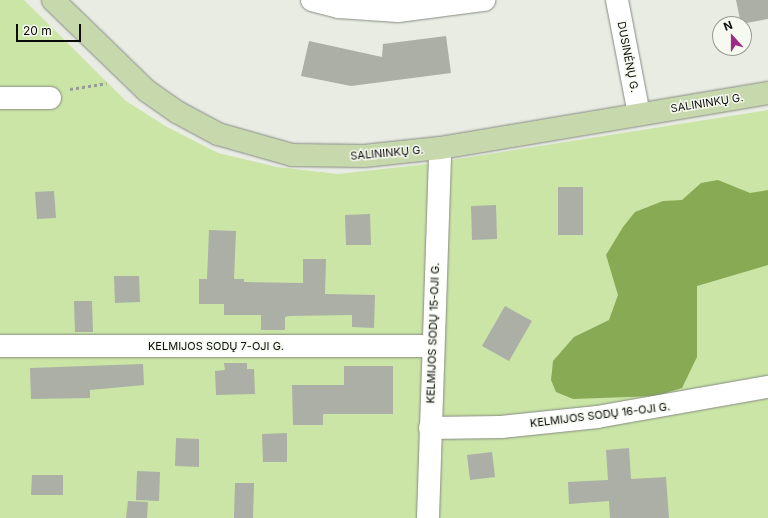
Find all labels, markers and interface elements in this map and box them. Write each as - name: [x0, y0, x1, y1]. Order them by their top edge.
- scale bar: [18, 16, 83, 42]
- north arrow: [712, 16, 752, 56]
- text: N: [722, 18, 734, 34]
- street label: DUSINĖNŲ G.: [615, 20, 641, 94]
- text: 20 m: [23, 23, 52, 38]
- street label: SALININKŲ G.: [670, 91, 744, 115]
- street label: SALININKŲ G.: [350, 143, 424, 163]
- street label: KELMIJOS SODŲ 15-OJI G.: [424, 262, 442, 404]
- street label: KELMIJOS SODŲ 7-OJI G.: [148, 339, 284, 353]
- street label: KELMIJOS SODŲ 16-OJI G.: [529, 400, 671, 430]

